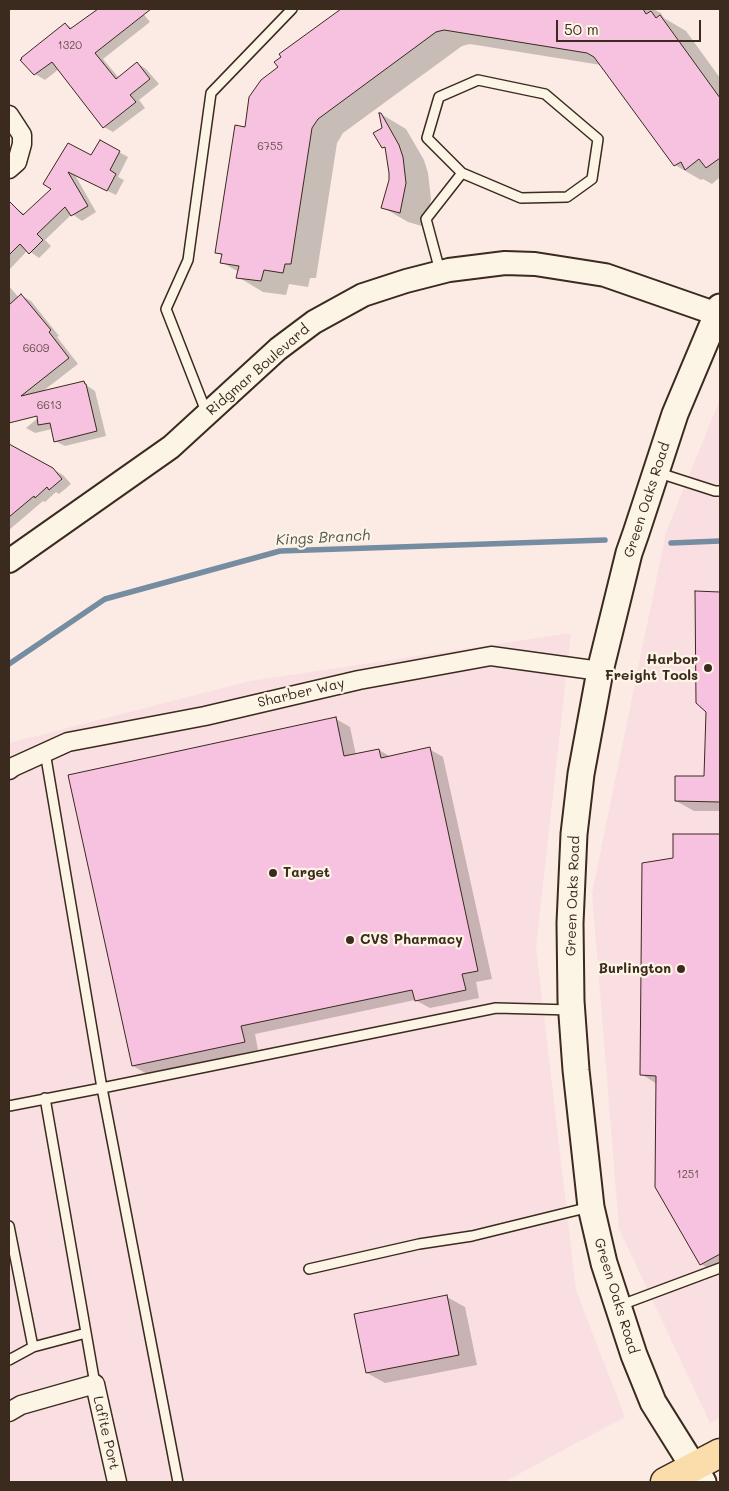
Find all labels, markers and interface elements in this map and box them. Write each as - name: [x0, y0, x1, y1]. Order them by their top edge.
- scale bar: [559, 10, 704, 42]
- text: 50 m: [564, 19, 599, 39]
- house number: 1320: [58, 39, 82, 53]
- house number: 6755: [257, 140, 283, 154]
- street label: Ridgmar Boulevard: [203, 321, 313, 419]
- house number: 6609: [23, 342, 49, 356]
- house number: 6613: [37, 399, 61, 413]
- street label: Green Oaks Road: [620, 440, 674, 560]
- water label: Kings Branch: [275, 527, 371, 549]
- place label: Harbor Freight Tools: [605, 652, 698, 684]
- marker: Harbor Freight Tools: [702, 662, 714, 674]
- street label: Sharber Way: [256, 675, 346, 711]
- street label: Green Oaks Road: [563, 836, 583, 956]
- place label: Target: [283, 865, 330, 881]
- marker: Target: [267, 867, 279, 879]
- place label: CVS Pharmacy: [360, 932, 463, 948]
- marker: CVS Pharmacy: [344, 934, 356, 946]
- place label: Burlington: [599, 961, 671, 977]
- marker: Burlington: [675, 963, 687, 975]
- house number: 1251: [677, 1168, 699, 1182]
- street label: Green Oaks Road: [590, 1236, 642, 1356]
- street label: Lafite Port: [89, 1394, 123, 1472]

